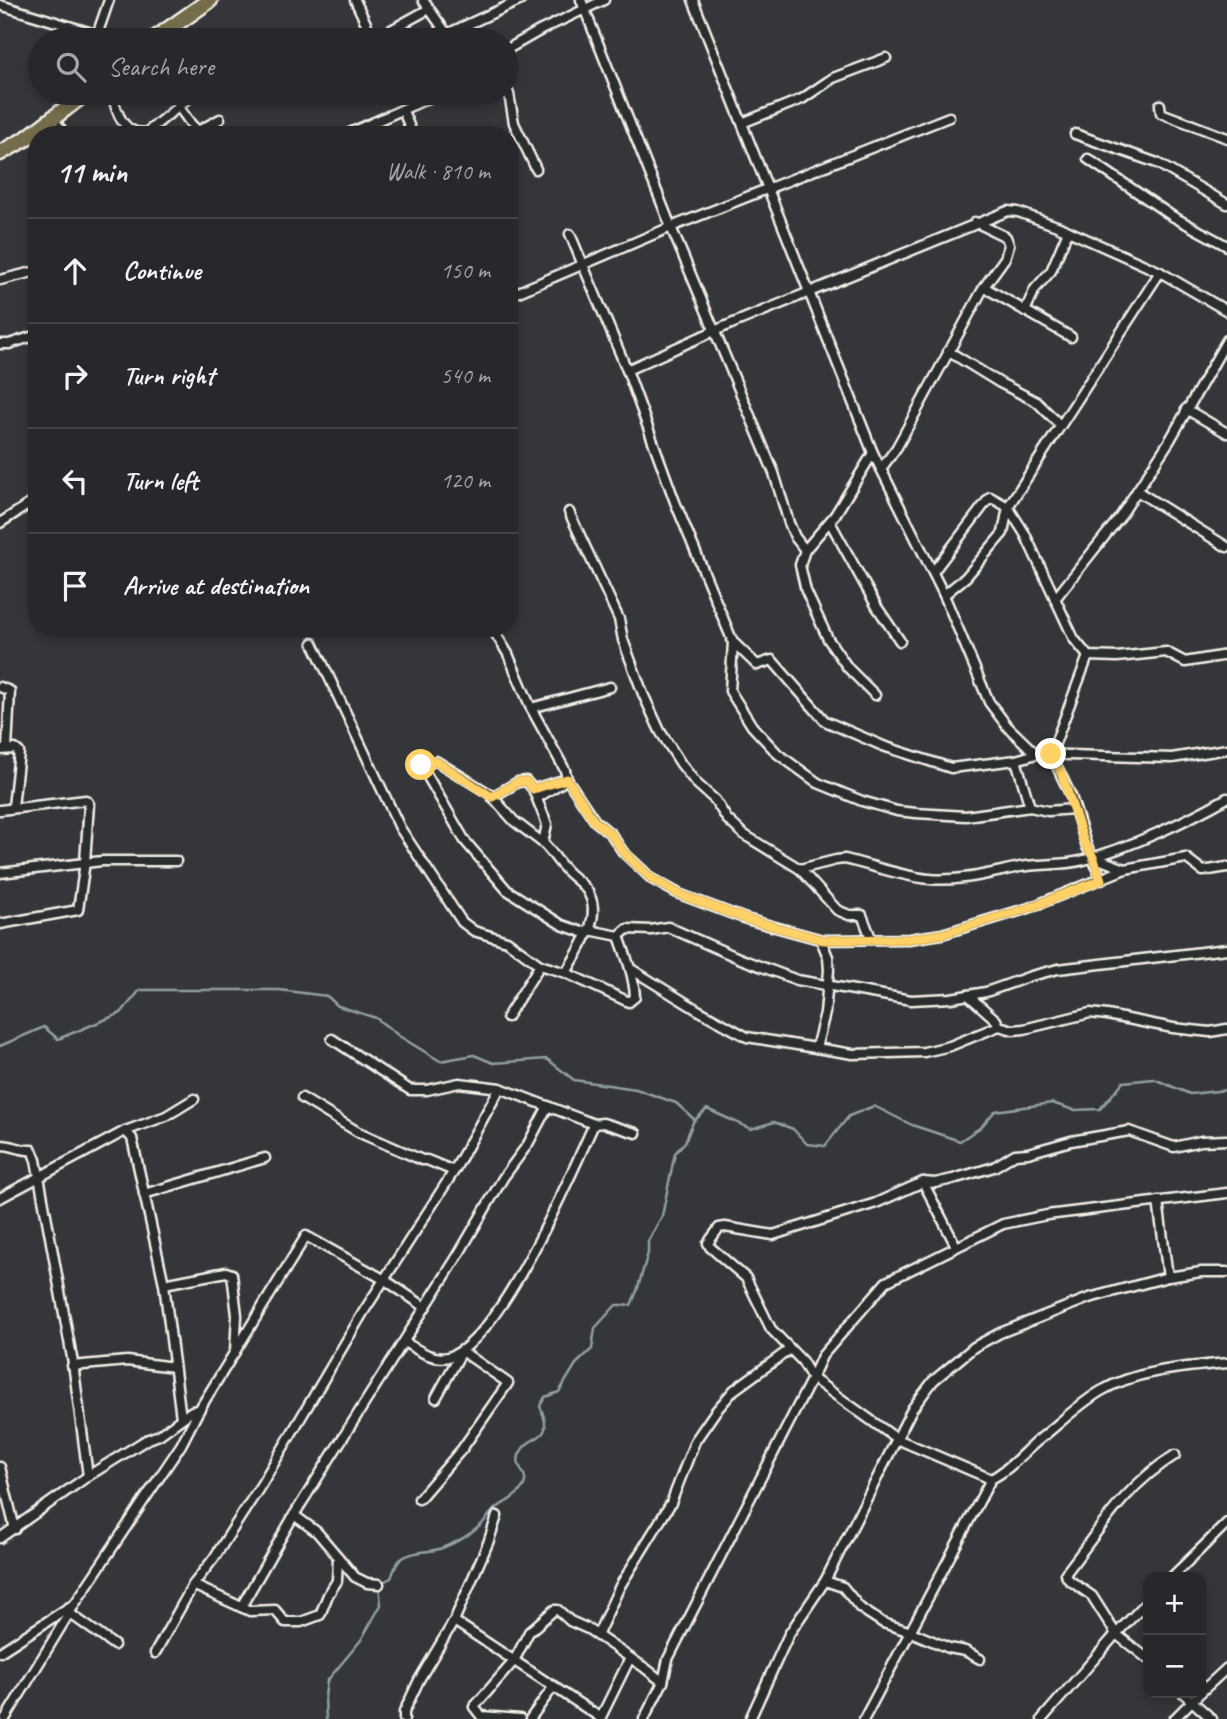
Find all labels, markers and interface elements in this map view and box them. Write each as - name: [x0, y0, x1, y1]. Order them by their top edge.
- search box: [28, 28, 518, 105]
- icon: search: [52, 48, 90, 86]
- text: Search here: [108, 50, 214, 83]
- text: 11 min: [56, 153, 127, 191]
- text: Walk · 810 m: [386, 157, 490, 186]
- icon: ahead: [56, 252, 94, 290]
- text: Continue: [123, 254, 201, 287]
- text: 150 m: [441, 256, 490, 285]
- icon: right: [56, 357, 94, 395]
- text: Turn right: [123, 359, 214, 392]
- text: 540 m: [441, 361, 490, 390]
- icon: left: [56, 462, 94, 500]
- text: Turn left: [123, 464, 198, 497]
- text: 120 m: [441, 466, 490, 495]
- icon: arrive: [56, 567, 94, 605]
- text: Arrive at destination: [123, 569, 309, 602]
- route end: [1035, 738, 1066, 769]
- route start: [405, 749, 436, 780]
- map controls: [1143, 1572, 1206, 1698]
- button: +: [1143, 1572, 1206, 1635]
- button: −: [1143, 1635, 1206, 1698]

